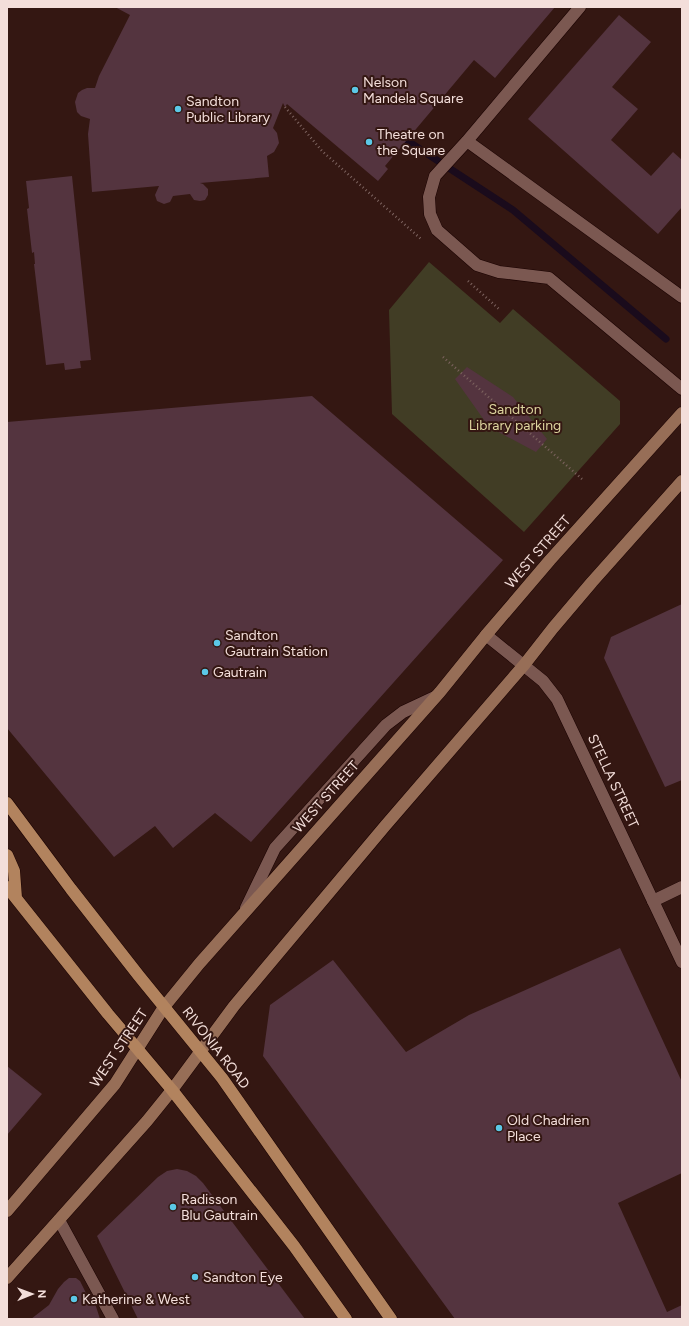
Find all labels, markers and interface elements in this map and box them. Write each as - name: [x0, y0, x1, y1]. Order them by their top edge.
- place label: Nelson Mandela Square: [363, 74, 464, 107]
- marker: Nelson Mandela Square: [350, 85, 360, 95]
- place label: Sandton Public Library: [186, 93, 271, 126]
- marker: Sandton Public Library: [173, 104, 183, 114]
- place label: Theatre on the Square: [377, 126, 446, 159]
- marker: Theatre on the Square: [364, 137, 374, 147]
- park label: Sandton Library parking: [469, 401, 561, 434]
- street label: WEST STREET: [502, 512, 574, 592]
- place label: Sandton Gautrain Station: [225, 627, 328, 660]
- marker: Sandton Gautrain Station: [212, 638, 222, 648]
- place label: Gautrain: [213, 664, 267, 681]
- marker: Gautrain: [200, 667, 210, 677]
- street label: STELLA STREET: [584, 731, 642, 831]
- street label: WEST STREET: [289, 757, 363, 836]
- street label: RIVONIA ROAD: [179, 1004, 253, 1092]
- street label: WEST STREET: [87, 1005, 152, 1090]
- place label: Old Chadrien Place: [507, 1112, 589, 1145]
- marker: Old Chadrien Place: [494, 1123, 504, 1133]
- place label: Radisson Blu Gautrain: [181, 1191, 258, 1224]
- marker: Radisson Blu Gautrain: [168, 1202, 178, 1212]
- place label: Sandton Eye: [203, 1269, 283, 1286]
- marker: Sandton Eye: [190, 1272, 200, 1282]
- north arrow: [12, 1274, 52, 1314]
- text: N: [35, 1289, 48, 1298]
- place label: Katherine & West: [82, 1291, 190, 1308]
- marker: Katherine & West: [69, 1294, 79, 1304]

